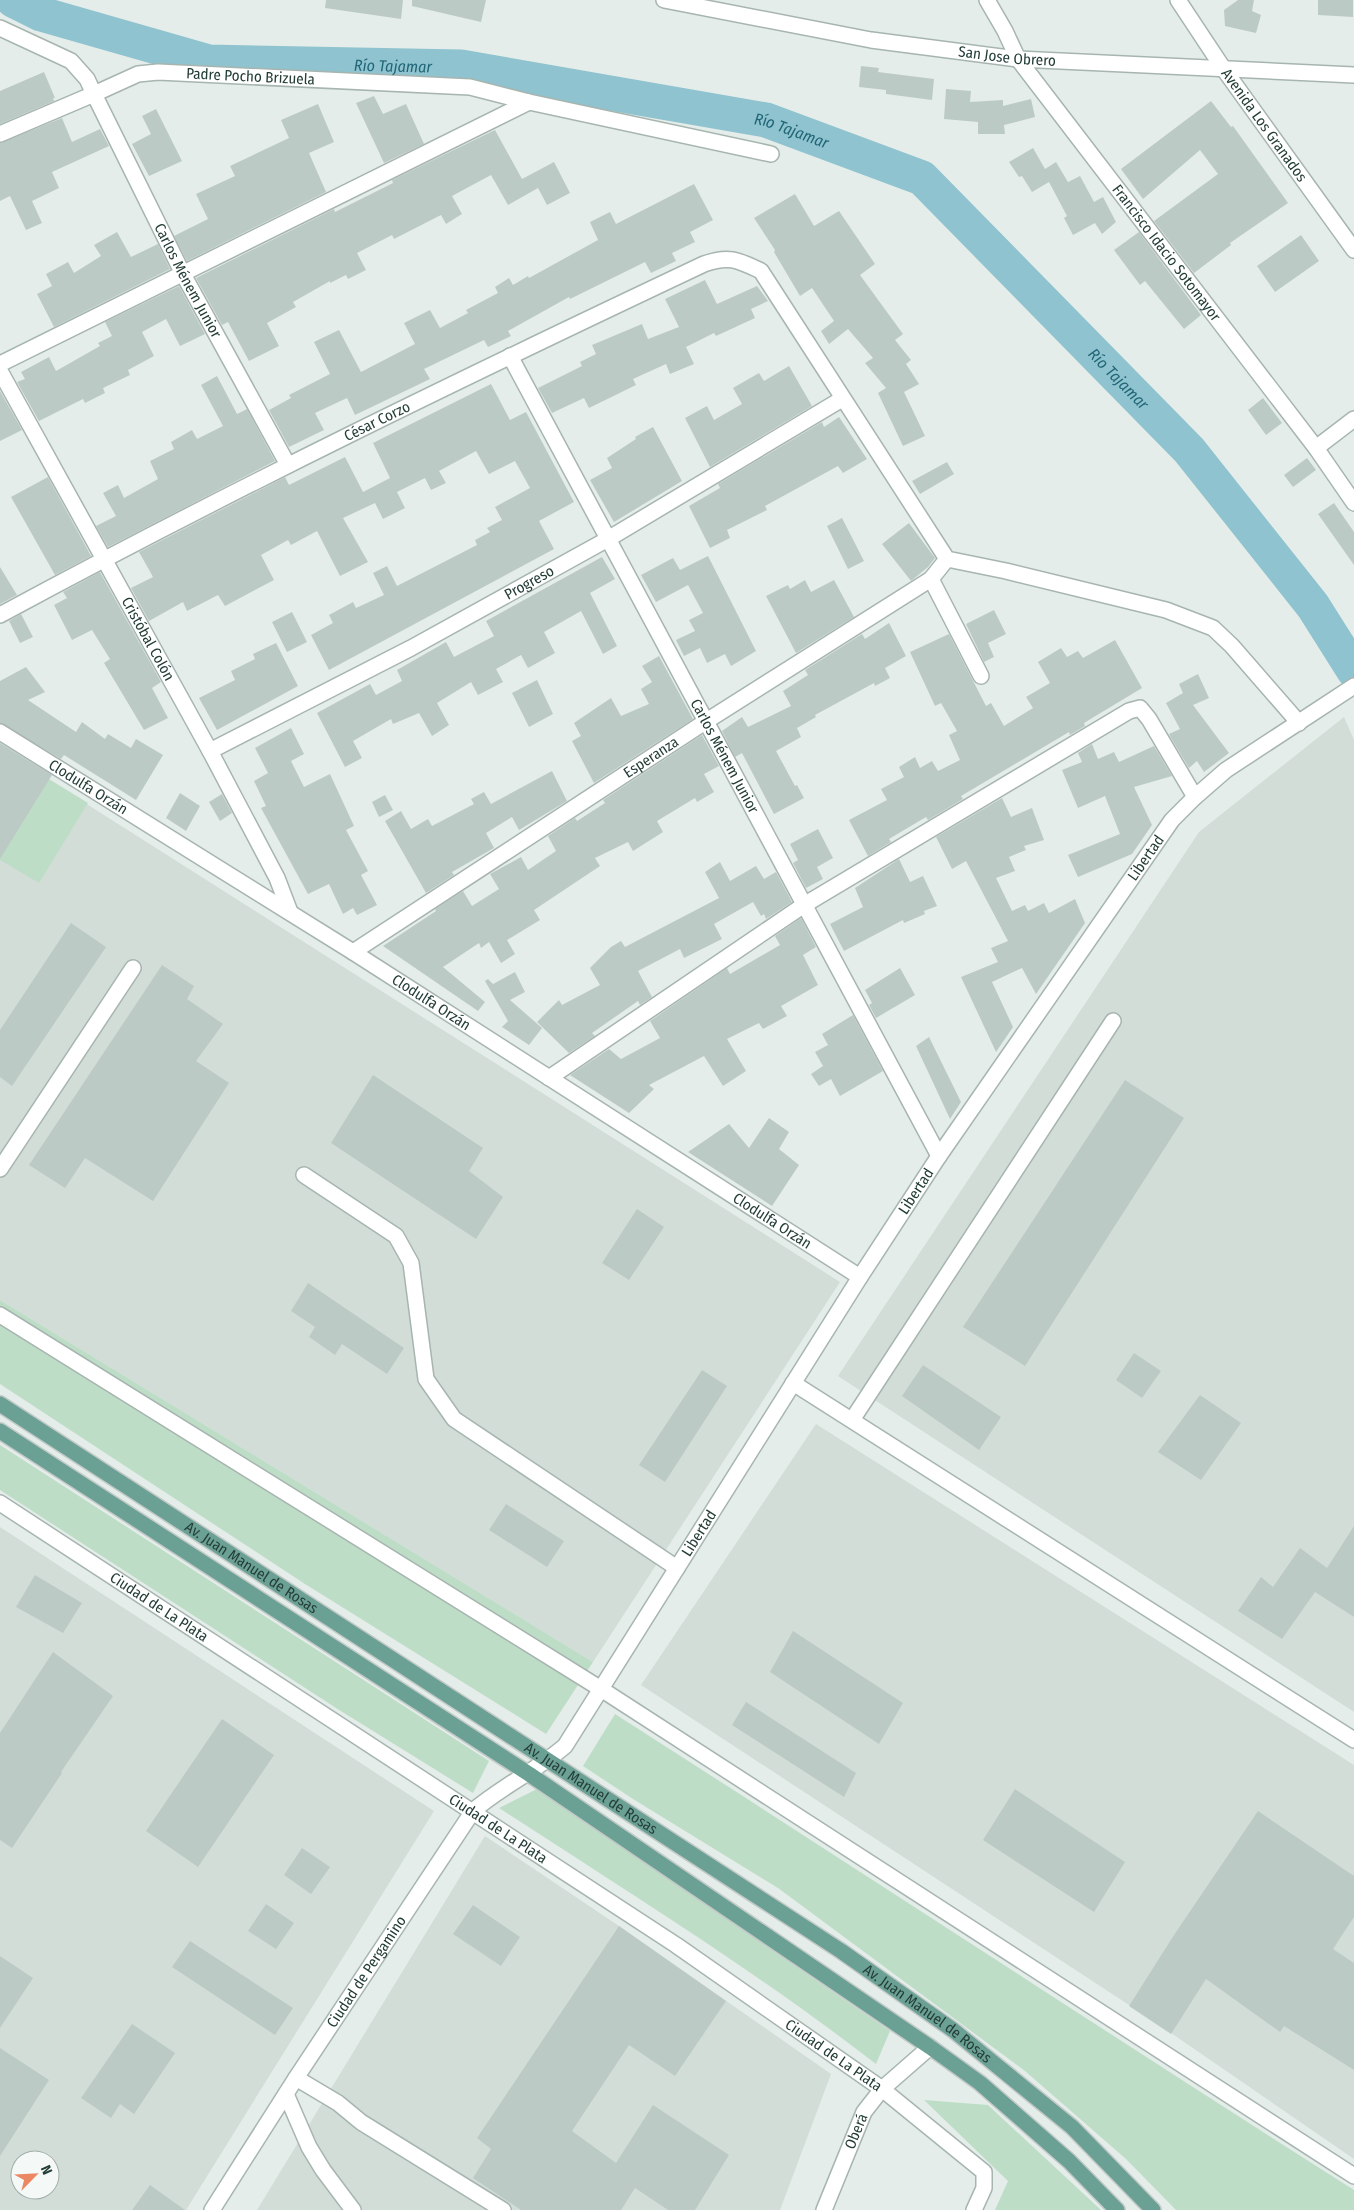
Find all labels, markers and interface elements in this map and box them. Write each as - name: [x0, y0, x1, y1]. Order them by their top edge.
- street label: San Jose Obrero: [957, 42, 1056, 70]
- water label: Río Tajamar: [354, 55, 433, 76]
- street label: Padre Pocho Brizuela: [186, 64, 315, 89]
- street label: Avenida Los Granados: [1217, 65, 1311, 185]
- water label: Río Tajamar: [753, 109, 832, 152]
- street label: Francisco Idacio Sotomayor: [1108, 181, 1225, 326]
- street label: Carlos Ménem Junior: [150, 220, 226, 342]
- water label: Río Tajamar: [1085, 344, 1153, 413]
- street label: César Corzo: [341, 397, 413, 445]
- street label: Progreso: [501, 562, 557, 603]
- street label: Cristóbal Colón: [118, 594, 178, 684]
- street label: Carlos Ménem Junior: [687, 696, 763, 817]
- street label: Esperanza: [620, 733, 682, 782]
- street label: Clodulfa Orzán: [45, 756, 131, 818]
- street label: Libertad: [1124, 832, 1168, 884]
- street label: Clodulfa Orzán: [389, 970, 474, 1034]
- street label: Libertad: [894, 1165, 938, 1218]
- street label: Clodulfa Orzán: [730, 1189, 815, 1253]
- street label: Libertad: [678, 1507, 720, 1560]
- street label: Av. Juan Manuel de Rosas: [182, 1518, 321, 1617]
- street label: Ciudad de La Plata: [106, 1568, 212, 1646]
- street label: Av. Juan Manuel de Rosas: [521, 1739, 661, 1838]
- street label: Ciudad de La Plata: [445, 1790, 551, 1867]
- street label: Ciudad de Pergamino: [323, 1912, 410, 2031]
- street label: Av. Juan Manuel de Rosas: [860, 1961, 995, 2067]
- street label: Ciudad de La Plata: [782, 2015, 885, 2095]
- street label: Oberá: [841, 2111, 871, 2152]
- north arrow: [10, 2150, 60, 2200]
- text: N: [37, 2163, 56, 2177]

